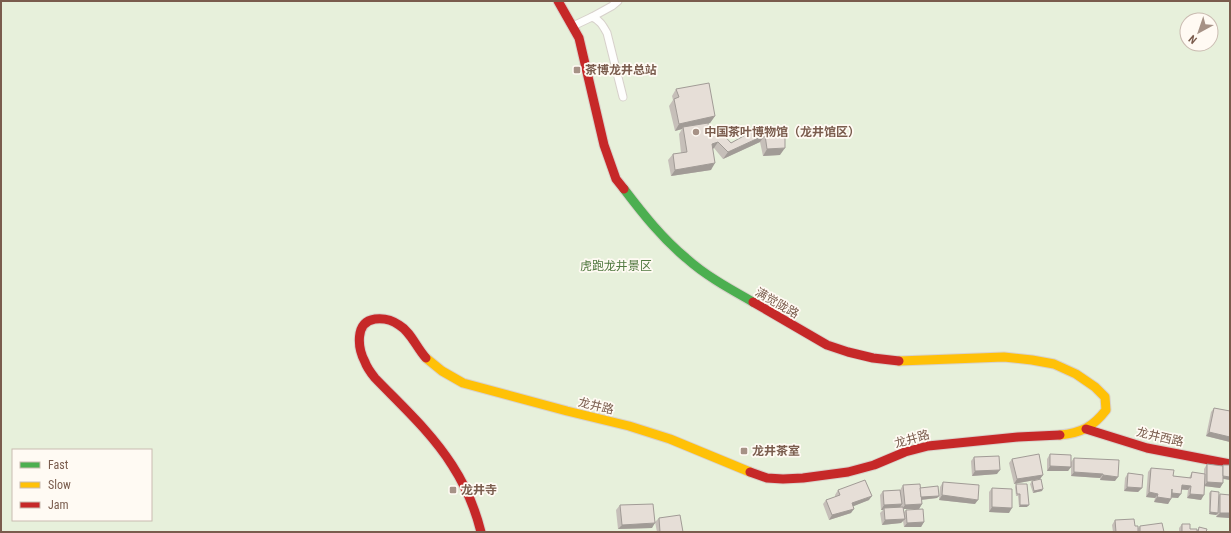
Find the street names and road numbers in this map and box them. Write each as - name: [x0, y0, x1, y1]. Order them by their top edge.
- street label: 满觉陇路: [753, 285, 801, 321]
- street label: 龙井路: [577, 395, 615, 417]
- street label: 龙井西路: [1135, 425, 1185, 449]
- street label: 龙井路: [893, 427, 931, 451]

